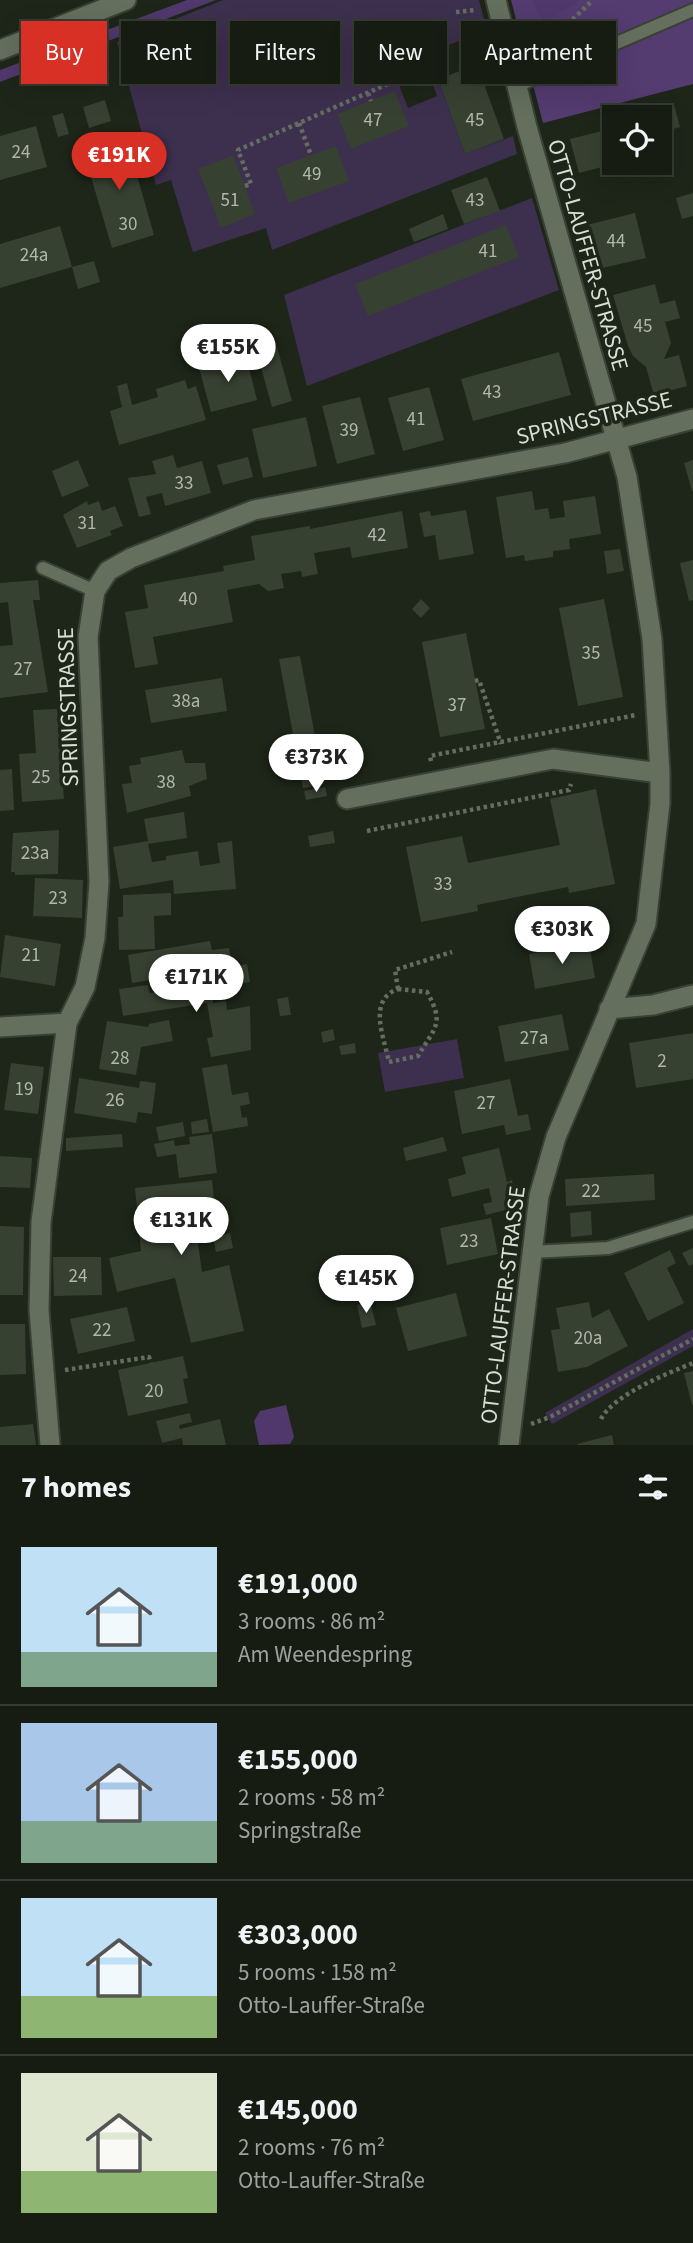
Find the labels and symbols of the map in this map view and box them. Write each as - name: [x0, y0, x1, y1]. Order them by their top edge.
- house number: 47: [364, 107, 382, 134]
- house number: 45: [466, 107, 484, 134]
- pin: €191K: [70, 132, 168, 192]
- street label: OTTO-LAUFFER-STRASSE: [539, 135, 637, 375]
- house number: 24: [12, 139, 30, 166]
- house number: 49: [303, 161, 321, 188]
- house number: 51: [221, 187, 239, 214]
- house number: 43: [466, 187, 484, 214]
- house number: 30: [119, 211, 137, 238]
- house number: 44: [607, 228, 625, 255]
- house number: 41: [479, 238, 497, 265]
- house number: 24a: [20, 242, 48, 269]
- house number: 45: [634, 313, 652, 340]
- pin: €155K: [179, 324, 277, 384]
- house number: 43: [483, 379, 501, 406]
- street label: SPRINGSTRASSE: [513, 383, 675, 453]
- house number: 41: [407, 406, 425, 433]
- house number: 39: [340, 417, 358, 444]
- house number: 33: [175, 470, 193, 497]
- house number: 31: [78, 510, 96, 537]
- house number: 42: [368, 522, 386, 549]
- house number: 40: [179, 586, 197, 613]
- street label: SPRINGSTRASSE: [49, 627, 87, 787]
- house number: 35: [582, 640, 600, 667]
- house number: 27: [14, 656, 32, 683]
- house number: 38a: [172, 688, 200, 715]
- house number: 37: [448, 692, 466, 719]
- pin: €373K: [267, 734, 365, 794]
- house number: 25: [32, 764, 50, 791]
- house number: 38: [157, 769, 175, 796]
- house number: 23a: [21, 840, 49, 867]
- house number: 33: [434, 871, 452, 898]
- house number: 23: [49, 885, 67, 912]
- pin: €303K: [513, 906, 611, 966]
- house number: 21: [22, 942, 40, 969]
- pin: €171K: [147, 954, 245, 1014]
- house number: 27a: [520, 1025, 548, 1052]
- house number: 28: [111, 1045, 129, 1072]
- house number: 2: [657, 1048, 667, 1075]
- house number: 19: [15, 1076, 33, 1103]
- house number: 26: [106, 1087, 124, 1114]
- house number: 27: [477, 1090, 495, 1117]
- house number: 22: [582, 1178, 600, 1205]
- street label: OTTO-LAUFFER-STRASSE: [472, 1184, 534, 1426]
- pin: €131K: [132, 1198, 230, 1257]
- house number: 23: [460, 1228, 478, 1255]
- pin: €145K: [317, 1256, 415, 1315]
- house number: 24: [69, 1263, 87, 1290]
- house number: 22: [93, 1317, 111, 1344]
- house number: 20a: [574, 1325, 602, 1352]
- house number: 20: [145, 1378, 163, 1405]

